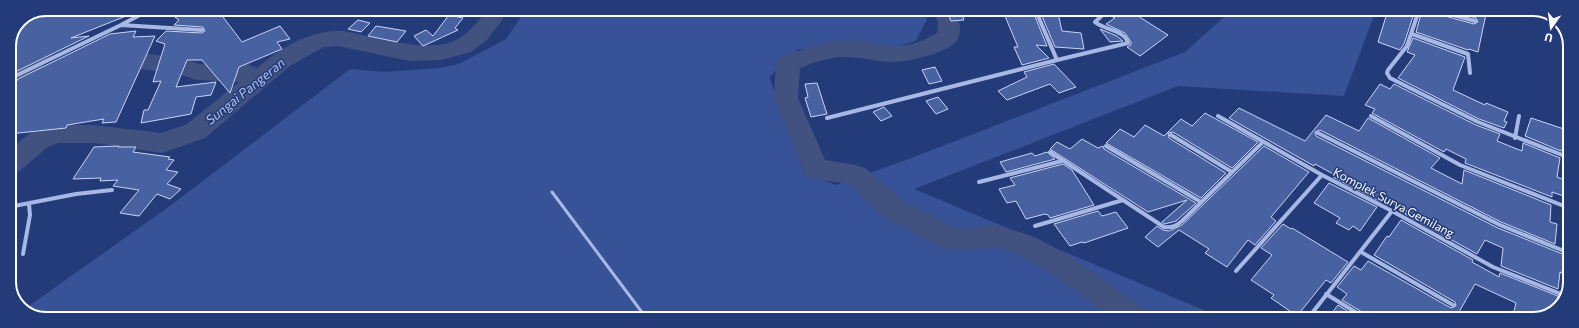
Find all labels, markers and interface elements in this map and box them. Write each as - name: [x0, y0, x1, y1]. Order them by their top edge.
- north arrow: [1531, 8, 1571, 48]
- text: U: [1543, 31, 1554, 45]
- water label: Sungai Pangeran: [202, 54, 288, 128]
- street label: Komplek Surya Gemilang: [1331, 164, 1457, 240]

